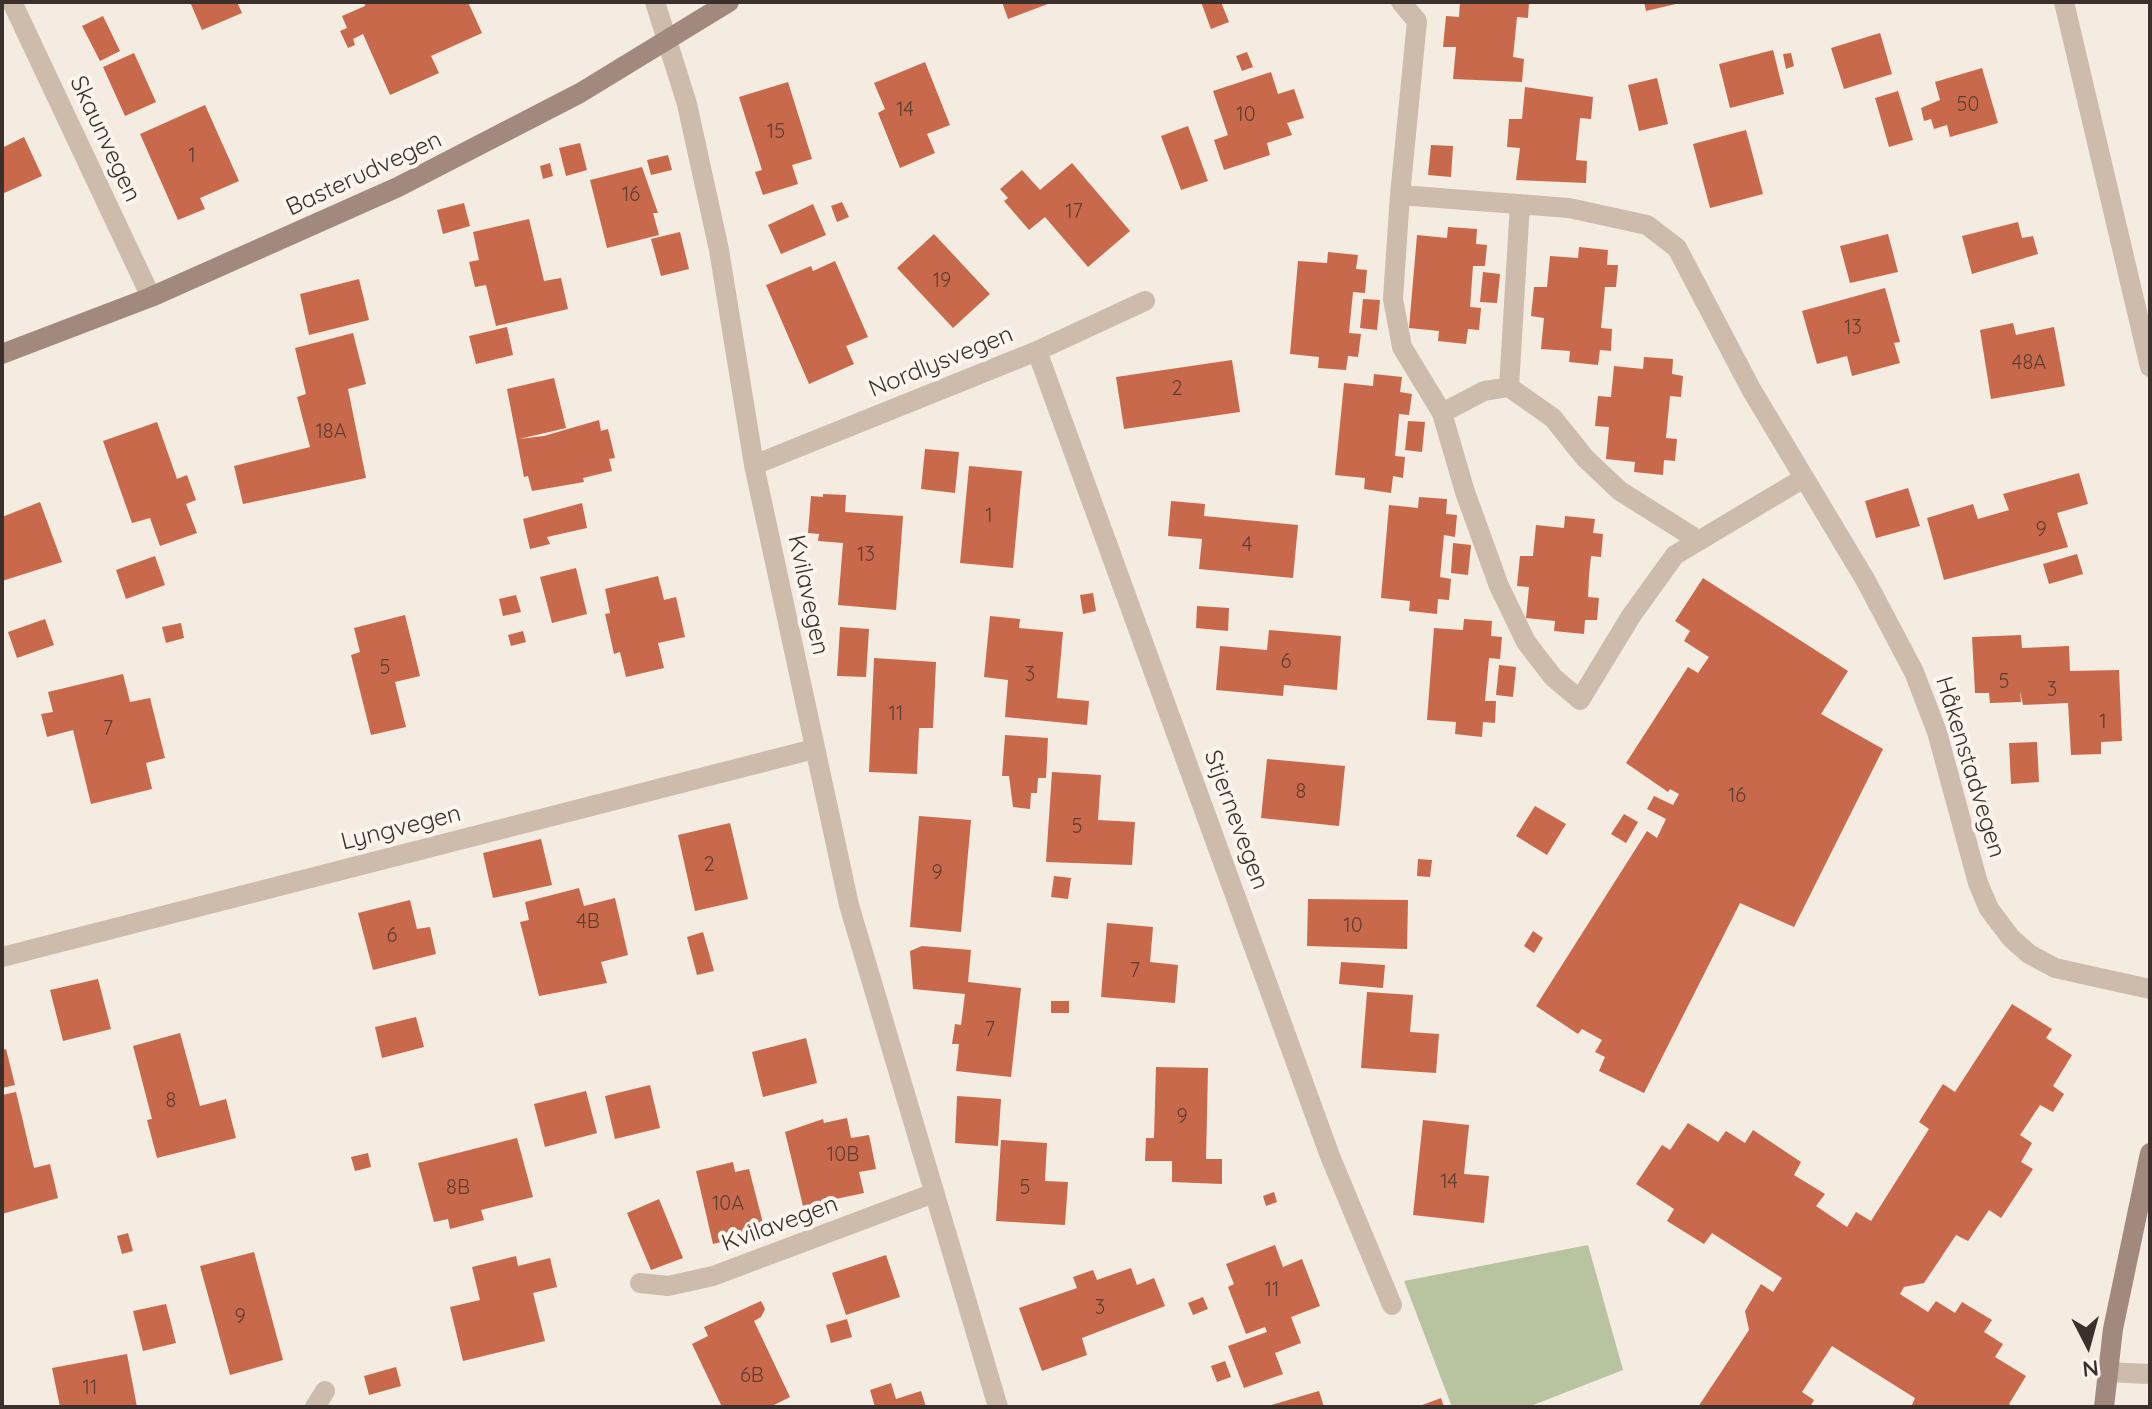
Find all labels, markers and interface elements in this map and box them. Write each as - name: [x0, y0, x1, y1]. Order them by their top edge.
- street label: Skaunvegen: [63, 71, 147, 207]
- house number: 50: [1957, 93, 1979, 117]
- house number: 14: [896, 98, 914, 122]
- house number: 10: [1236, 103, 1256, 127]
- house number: 15: [767, 120, 785, 144]
- street label: Basterudvegen: [282, 125, 446, 223]
- house number: 1: [188, 144, 196, 168]
- house number: 16: [622, 183, 640, 207]
- house number: 17: [1065, 200, 1083, 224]
- house number: 19: [933, 269, 951, 293]
- house number: 13: [1844, 316, 1862, 340]
- street label: Nordlysvegen: [865, 320, 1017, 404]
- house number: 48A: [2012, 351, 2046, 375]
- house number: 2: [1171, 377, 1183, 401]
- house number: 18A: [315, 420, 347, 444]
- house number: 1: [985, 504, 993, 528]
- house number: 9: [2035, 518, 2047, 542]
- street label: Kvilavegen: [781, 533, 835, 657]
- house number: 4: [1242, 533, 1252, 557]
- house number: 13: [857, 543, 875, 567]
- house number: 6: [1281, 650, 1291, 674]
- house number: 5: [380, 656, 390, 680]
- house number: 3: [1025, 663, 1035, 687]
- house number: 5: [1999, 670, 2009, 694]
- street label: Håkenstadvegen: [1929, 673, 2011, 861]
- house number: 3: [2047, 678, 2057, 702]
- house number: 11: [889, 702, 903, 726]
- house number: 1: [2099, 710, 2107, 734]
- house number: 7: [103, 717, 113, 741]
- street label: Stjernevegen: [1197, 746, 1275, 894]
- house number: 8: [1296, 780, 1306, 804]
- house number: 16: [1728, 784, 1746, 808]
- street label: Lyngvegen: [338, 799, 464, 857]
- house number: 5: [1072, 815, 1082, 839]
- house number: 2: [703, 853, 715, 877]
- house number: 9: [931, 861, 943, 885]
- house number: 4B: [576, 910, 600, 934]
- house number: 10: [1343, 914, 1363, 938]
- house number: 6: [387, 924, 397, 948]
- house number: 7: [1130, 959, 1140, 983]
- house number: 7: [985, 1018, 995, 1042]
- house number: 8: [166, 1089, 176, 1113]
- house number: 9: [1176, 1105, 1188, 1129]
- house number: 10B: [827, 1143, 859, 1167]
- house number: 14: [1440, 1170, 1458, 1194]
- house number: 8B: [446, 1176, 470, 1200]
- house number: 5: [1020, 1176, 1030, 1200]
- street label: Kvilavegen: [718, 1190, 842, 1258]
- house number: 10A: [712, 1192, 744, 1216]
- house number: 11: [1265, 1278, 1279, 1302]
- house number: 3: [1095, 1296, 1105, 1320]
- house number: 9: [234, 1305, 246, 1329]
- north arrow: [2048, 1305, 2128, 1385]
- text: N: [2081, 1354, 2100, 1384]
- house number: 6B: [740, 1364, 764, 1388]
- house number: 11: [83, 1376, 97, 1400]

